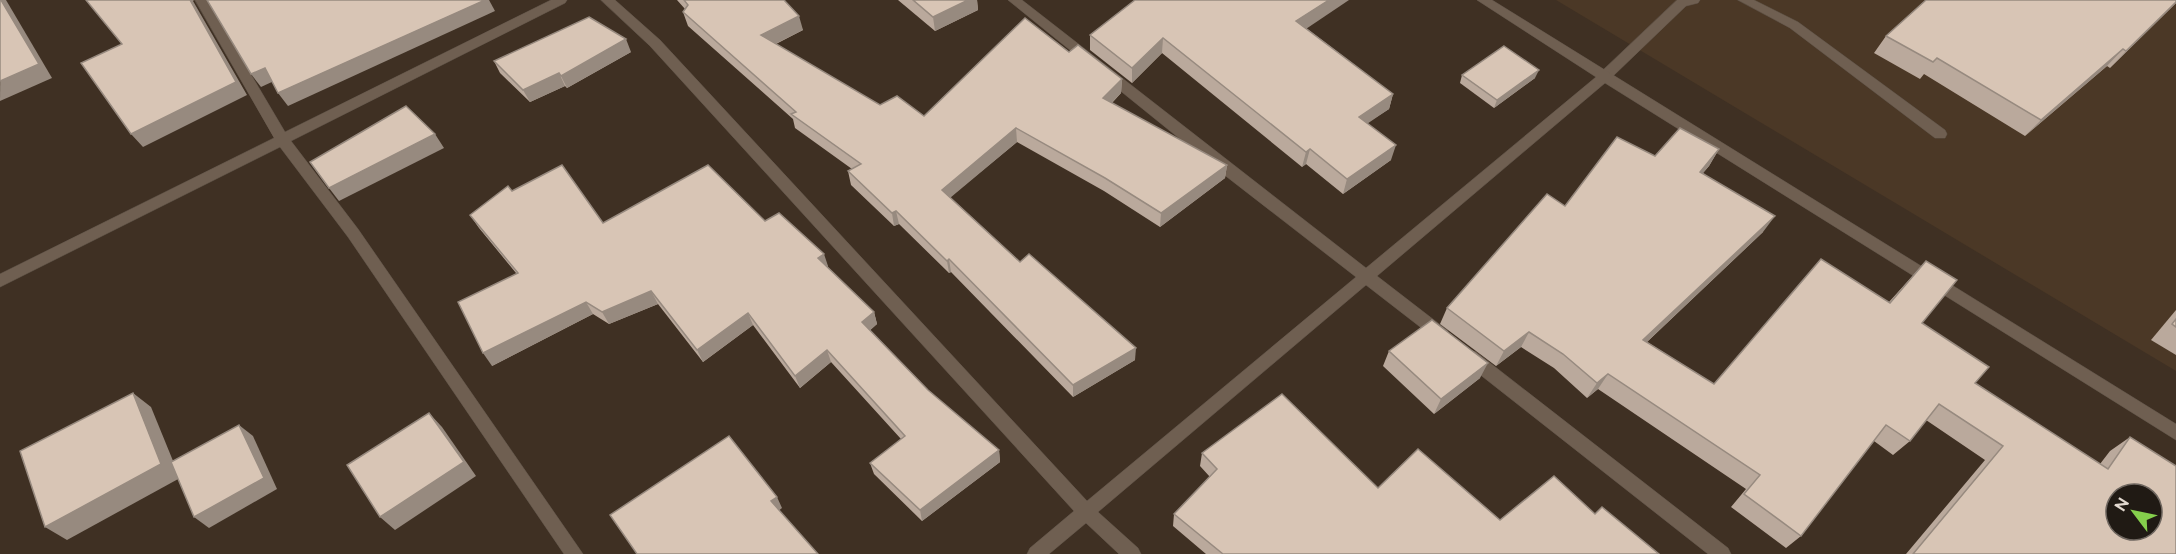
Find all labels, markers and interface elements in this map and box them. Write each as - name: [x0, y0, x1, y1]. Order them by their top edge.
- north arrow: [2104, 482, 2164, 542]
- text: N: [2110, 494, 2133, 515]

